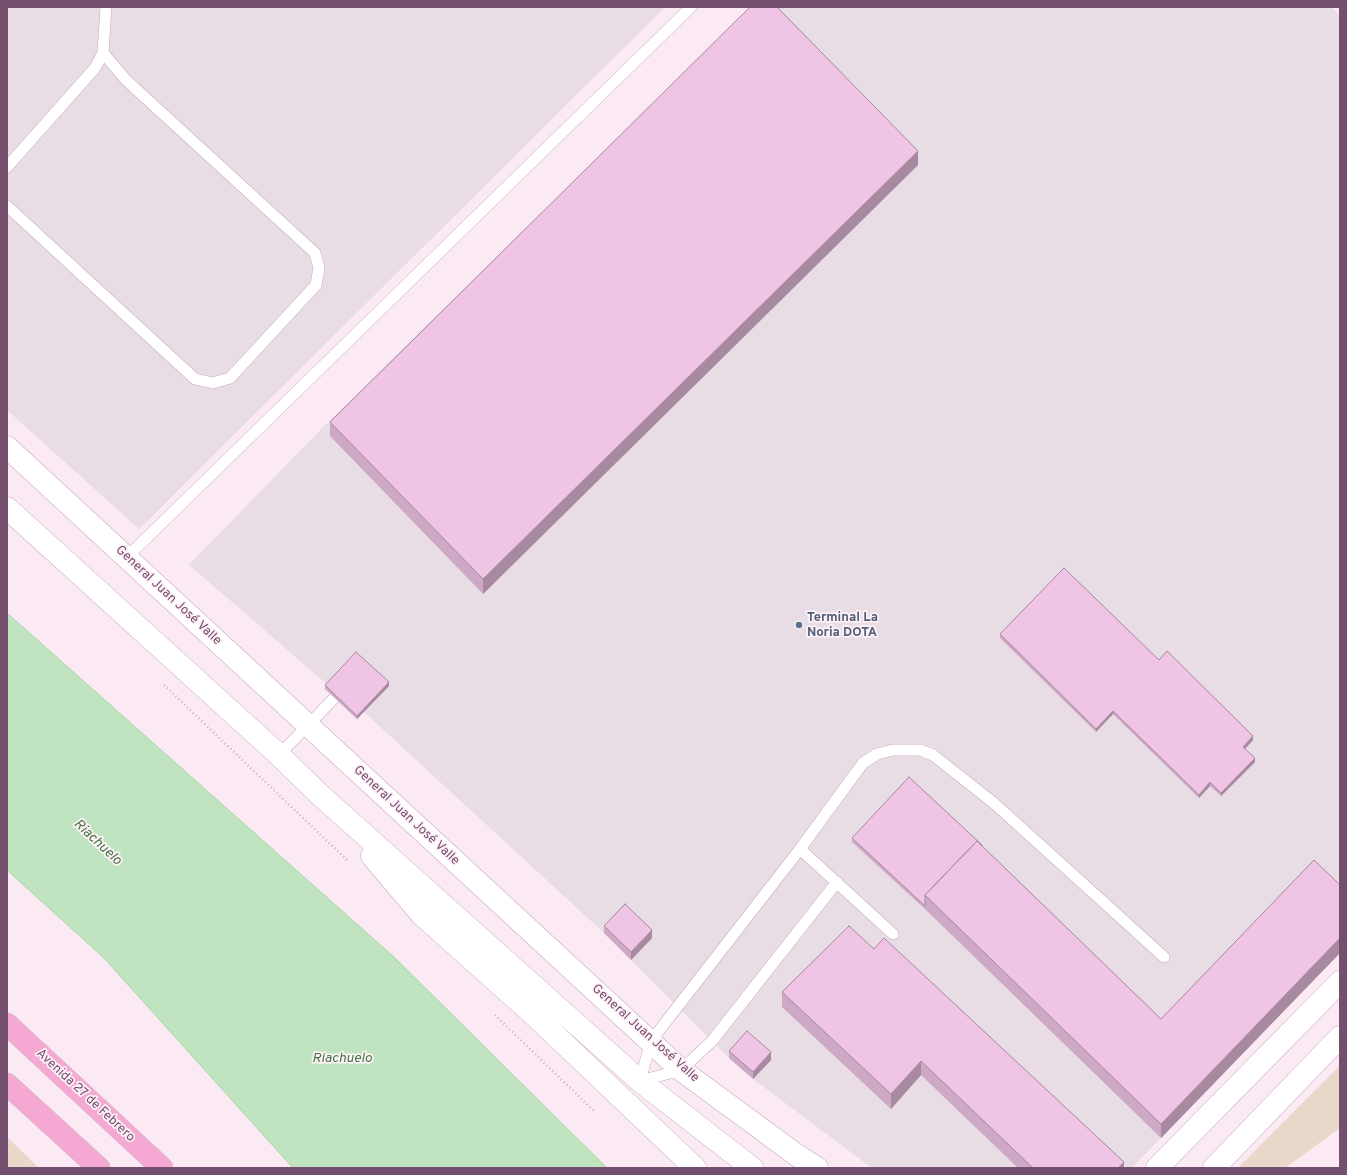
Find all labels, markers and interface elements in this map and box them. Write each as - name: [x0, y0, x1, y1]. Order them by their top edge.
- street label: General Juan José Valle: [112, 543, 224, 649]
- place label: Terminal La Noria DOTA: [807, 610, 878, 641]
- marker: Terminal La Noria DOTA: [794, 620, 804, 630]
- street label: General Juan José Valle: [350, 763, 462, 869]
- water label: Riachuelo: [69, 816, 125, 870]
- street label: General Juan José Valle: [588, 982, 702, 1086]
- street label: Avenida 27 de Febrero: [32, 1046, 138, 1146]
- water label: Riachuelo: [312, 1051, 372, 1067]

